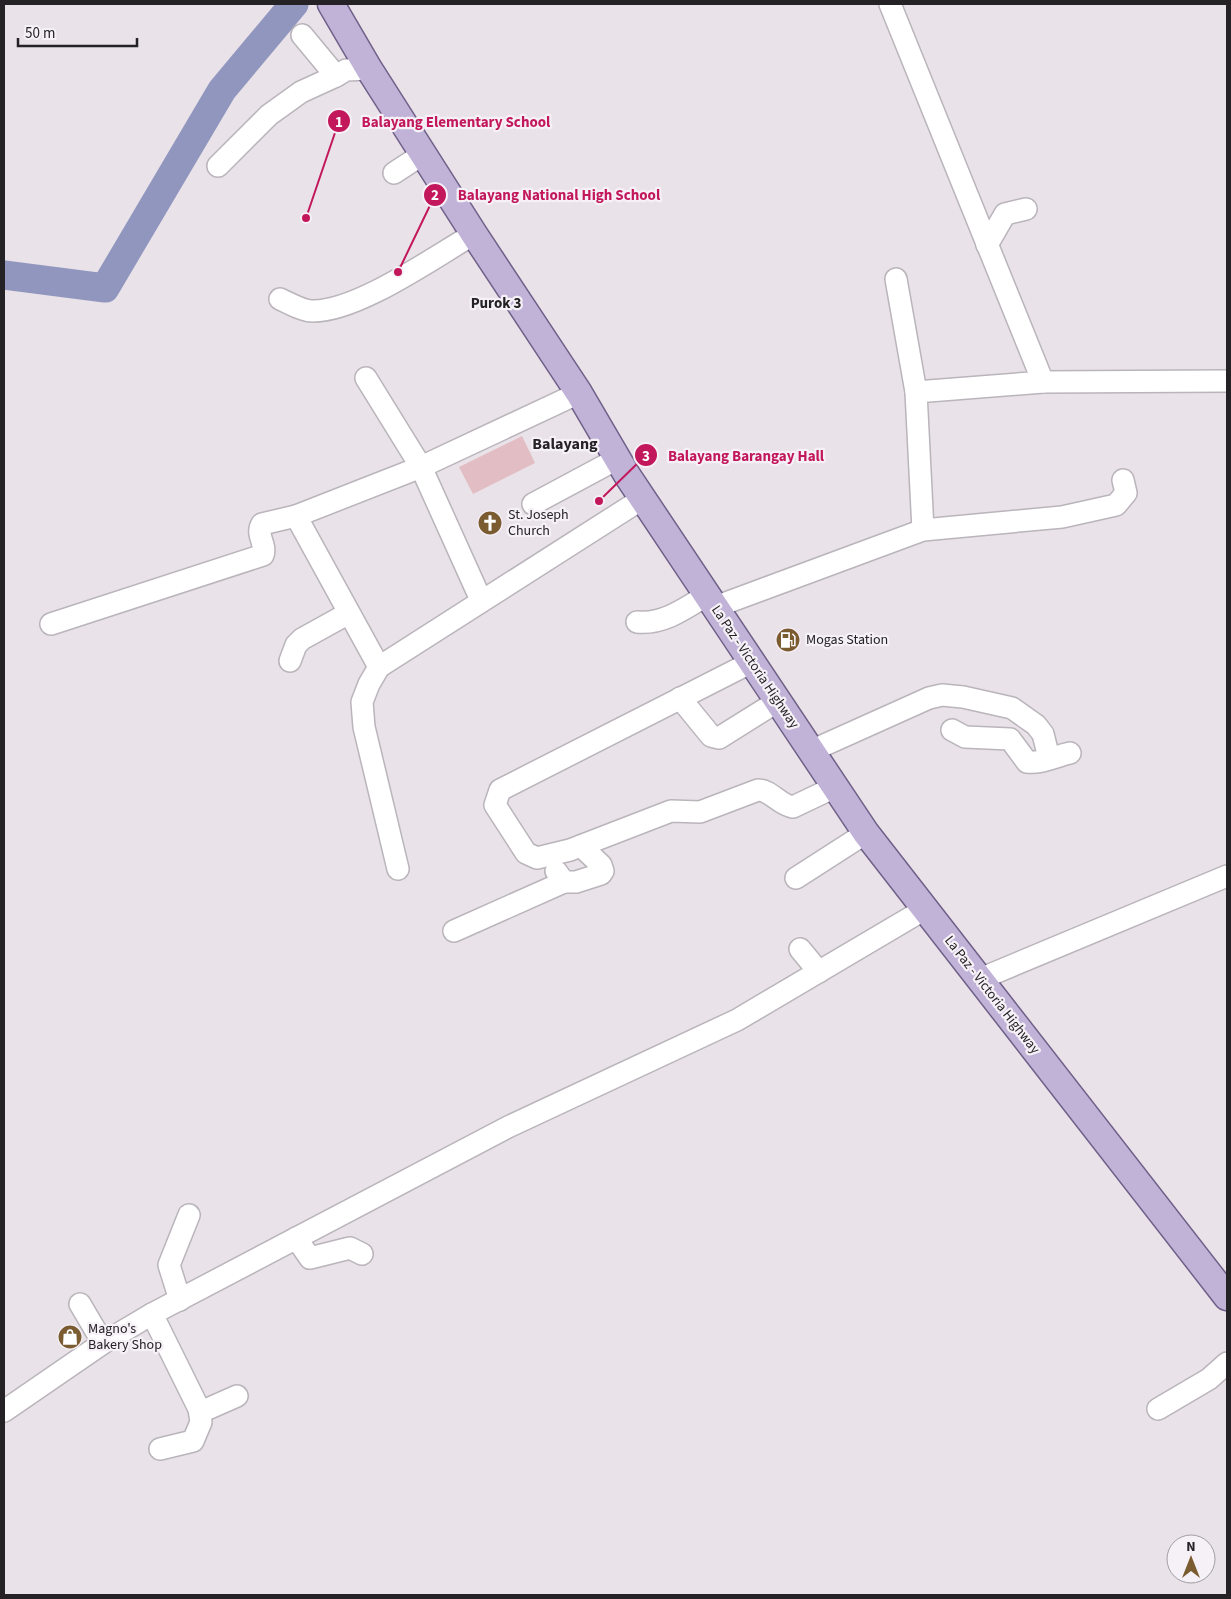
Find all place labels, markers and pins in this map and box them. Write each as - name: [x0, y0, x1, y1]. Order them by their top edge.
- callout: Balayang Elementary School: [327, 106, 560, 136]
- callout: Balayang National High School: [423, 180, 670, 210]
- callout: Balayang Barangay Hall: [633, 440, 835, 470]
- place label: St. Joseph Church: [508, 505, 569, 541]
- church icon: St. Joseph Church: [477, 510, 503, 536]
- fuel station icon: Mogas Station: [775, 627, 801, 653]
- place label: Mogas Station: [806, 630, 888, 650]
- place label: Magno's Bakery Shop: [88, 1319, 162, 1355]
- shop icon: Magno's Bakery Shop: [57, 1324, 83, 1350]

